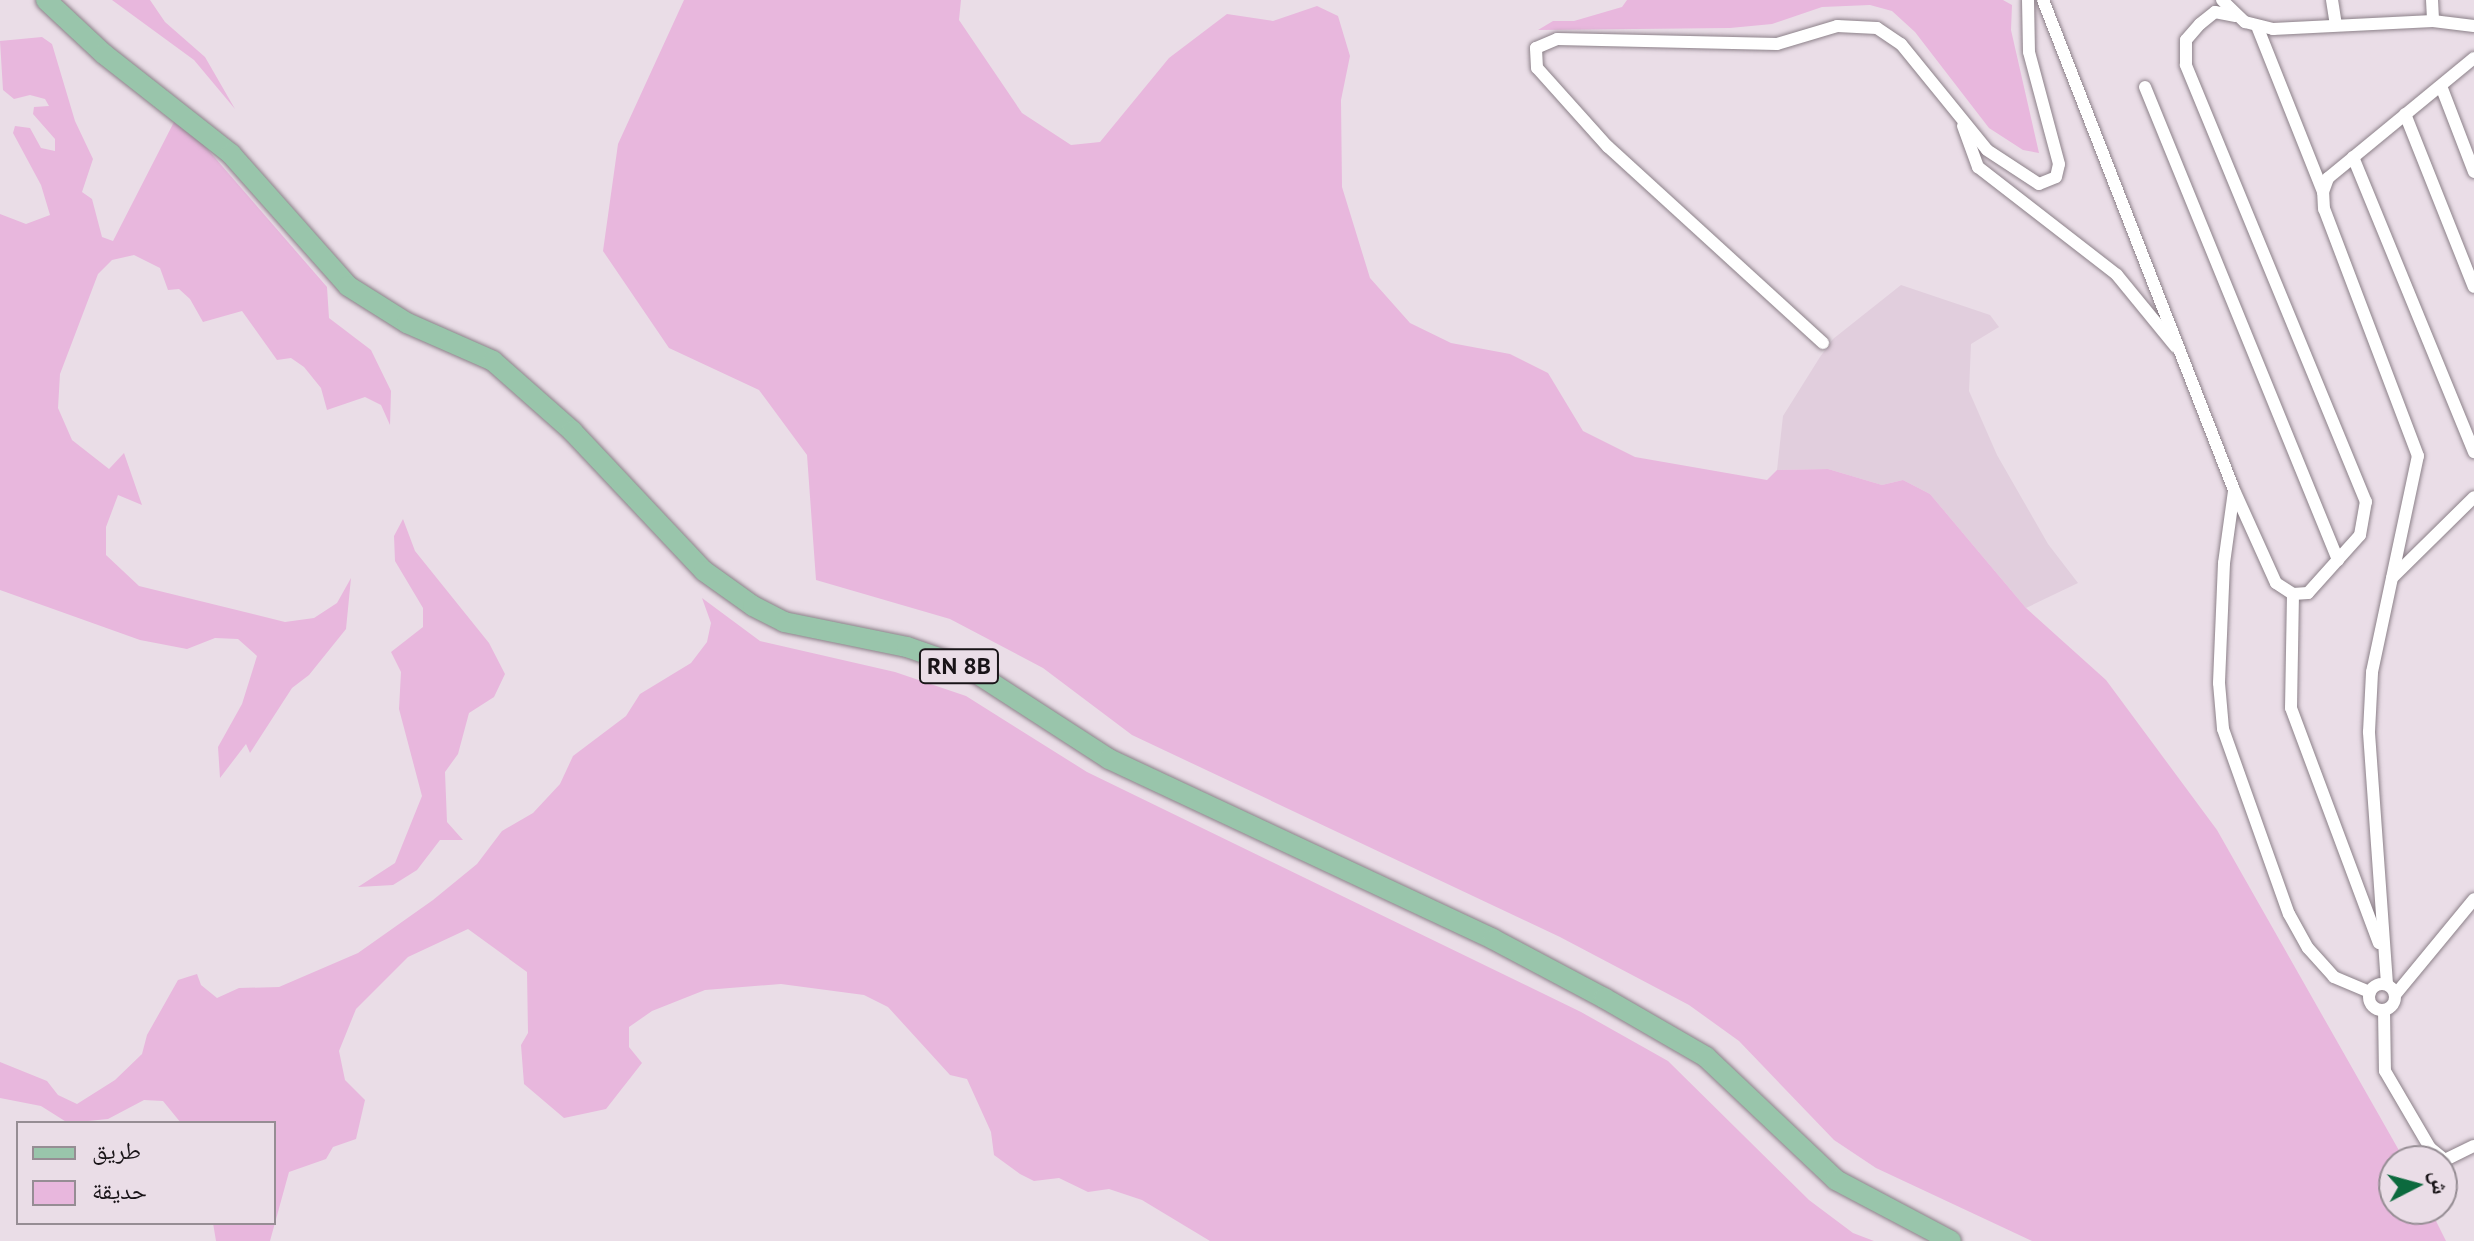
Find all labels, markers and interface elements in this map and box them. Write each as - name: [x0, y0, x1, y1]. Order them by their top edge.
- road number: RN 8B: [917, 646, 1001, 686]
- legend: [16, 1121, 276, 1225]
- text: طريق: [92, 1135, 141, 1166]
- north arrow: [2378, 1145, 2458, 1225]
- text: ش: [2425, 1170, 2455, 1196]
- text: حديقة: [92, 1175, 147, 1206]

